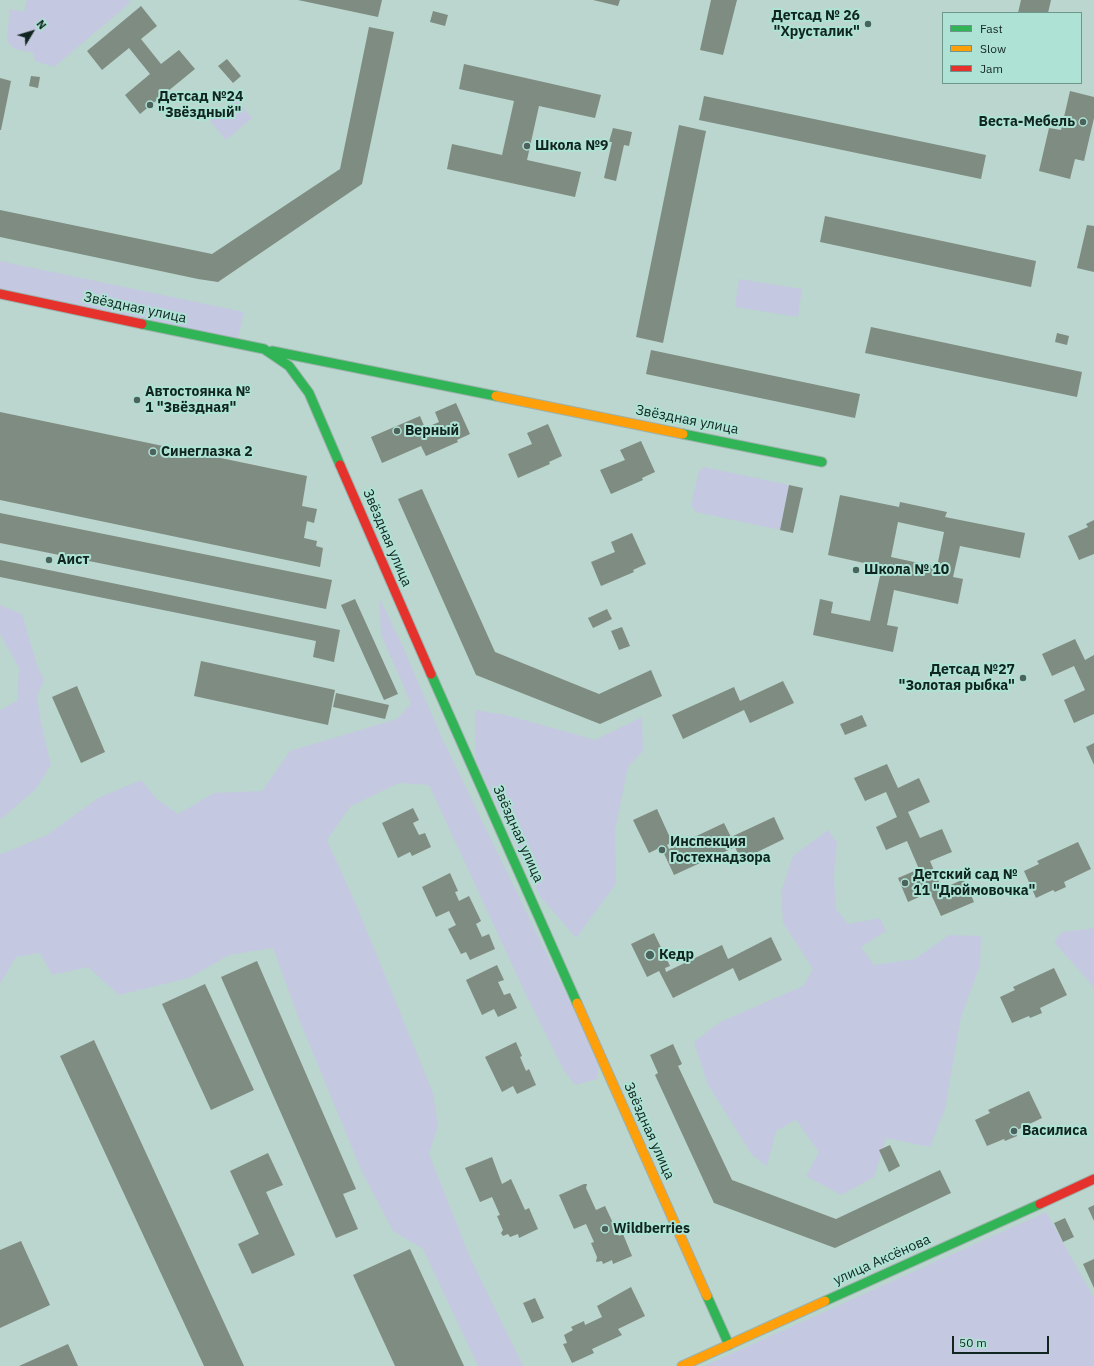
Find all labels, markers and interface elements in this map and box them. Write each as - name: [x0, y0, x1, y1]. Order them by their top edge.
- place label: Детсад № 26 "Хрусталик": [771, 8, 860, 40]
- north arrow: [12, 12, 52, 52]
- legend: [942, 12, 1082, 84]
- text: N: [33, 17, 49, 32]
- marker: Детсад № 26 "Хрусталик": [863, 19, 873, 29]
- text: Fast: [980, 21, 1003, 36]
- text: Slow: [980, 41, 1006, 56]
- text: Jam: [980, 61, 1003, 76]
- place label: Детсад №24 "Звёздный": [158, 89, 243, 122]
- marker: Детсад №24 "Звёздный": [145, 100, 155, 110]
- place label: Веста-Мебель: [979, 114, 1075, 130]
- marker: Веста-Мебель: [1078, 117, 1088, 127]
- place label: Школа №9: [535, 138, 608, 154]
- marker: Школа №9: [522, 141, 532, 151]
- street label: Звёздная улица: [82, 289, 188, 327]
- place label: Автостоянка № 1 "Звёздная": [145, 384, 250, 416]
- marker: Автостоянка № 1 "Звёздная": [132, 395, 142, 405]
- street label: Звёздная улица: [634, 402, 740, 438]
- place label: Верный: [405, 423, 459, 439]
- marker: Верный: [392, 426, 402, 436]
- place label: Синеглазка 2: [161, 444, 253, 460]
- marker: Синеглазка 2: [148, 447, 158, 457]
- street label: Звёздная улица: [359, 487, 415, 589]
- place label: Аист: [57, 552, 89, 568]
- marker: Аист: [44, 555, 54, 565]
- place label: Школа № 10: [864, 562, 949, 578]
- marker: Школа № 10: [851, 565, 861, 575]
- place label: Детсад №27 "Золотая рыбка": [899, 662, 1015, 694]
- marker: Детсад №27 "Золотая рыбка": [1018, 673, 1028, 683]
- street label: Звёздная улица: [489, 783, 547, 885]
- place label: Инспекция Гостехнадзора: [670, 834, 771, 866]
- marker: Инспекция Гостехнадзора: [657, 845, 667, 855]
- place label: Детский сад № 11 "Дюймовочка": [913, 867, 1035, 900]
- marker: Детский сад № 11 "Дюймовочка": [900, 878, 910, 888]
- place label: Кедр: [659, 947, 694, 963]
- marker: Кедр: [644, 949, 656, 961]
- street label: Звёздная улица: [620, 1080, 678, 1182]
- place label: Василиса: [1022, 1123, 1087, 1139]
- marker: Василиса: [1009, 1126, 1019, 1136]
- place label: Wildberries: [613, 1221, 690, 1237]
- marker: Wildberries: [600, 1224, 610, 1234]
- street label: улица Аксёнова: [831, 1231, 933, 1289]
- scale bar: [954, 1328, 1051, 1354]
- text: 50 m: [959, 1335, 987, 1350]

